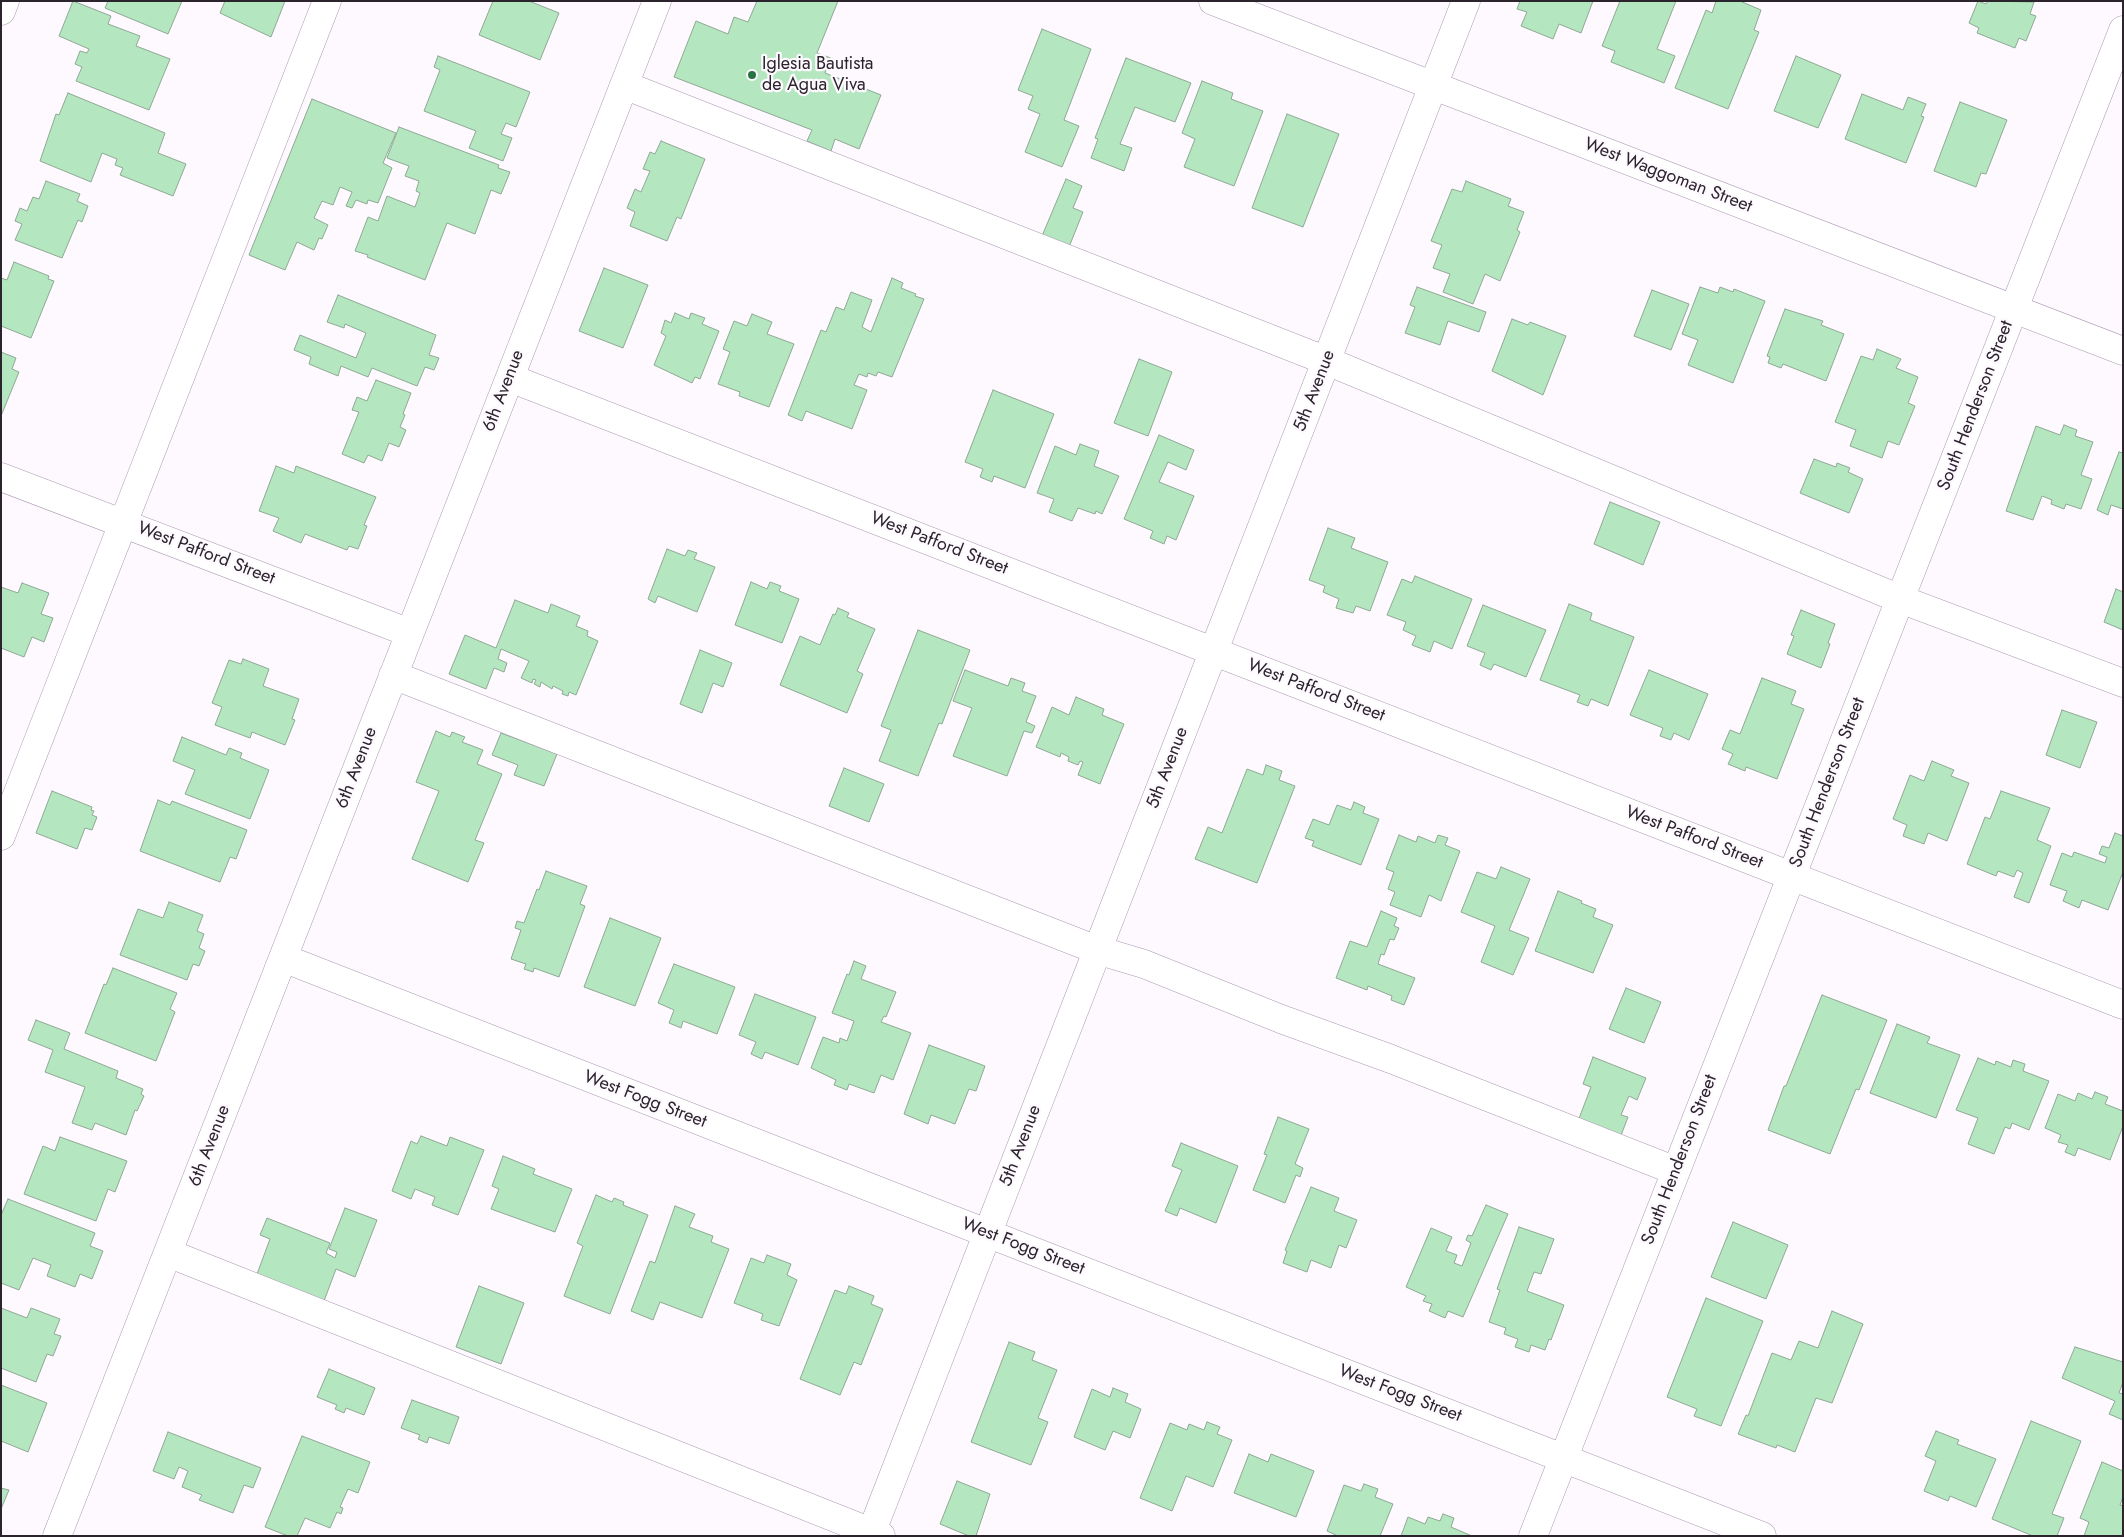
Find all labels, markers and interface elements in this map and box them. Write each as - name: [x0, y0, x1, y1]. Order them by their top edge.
- place label: Iglesia Bautista de Agua Viva: [762, 54, 873, 96]
- marker: Iglesia Bautista de Agua Viva: [746, 69, 758, 81]
- street label: West Waggoman Street: [1581, 134, 1755, 218]
- street label: South Henderson Street: [1934, 318, 2018, 494]
- street label: 6th Avenue: [479, 347, 529, 435]
- street label: 5th Avenue: [1290, 347, 1340, 435]
- street label: West Pafford Street: [867, 508, 1011, 580]
- street label: West Pafford Street: [134, 518, 278, 590]
- street label: West Pafford Street: [1244, 655, 1388, 727]
- street label: South Henderson Street: [1786, 695, 1870, 871]
- street label: 6th Avenue: [332, 724, 382, 812]
- street label: 5th Avenue: [1143, 724, 1193, 812]
- street label: West Pafford Street: [1622, 802, 1766, 874]
- street label: West Fogg Street: [581, 1067, 709, 1133]
- street label: South Henderson Street: [1638, 1072, 1722, 1248]
- street label: 6th Avenue: [185, 1102, 235, 1190]
- street label: 5th Avenue: [996, 1102, 1046, 1190]
- street label: West Fogg Street: [959, 1214, 1087, 1280]
- street label: West Fogg Street: [1336, 1361, 1464, 1427]

